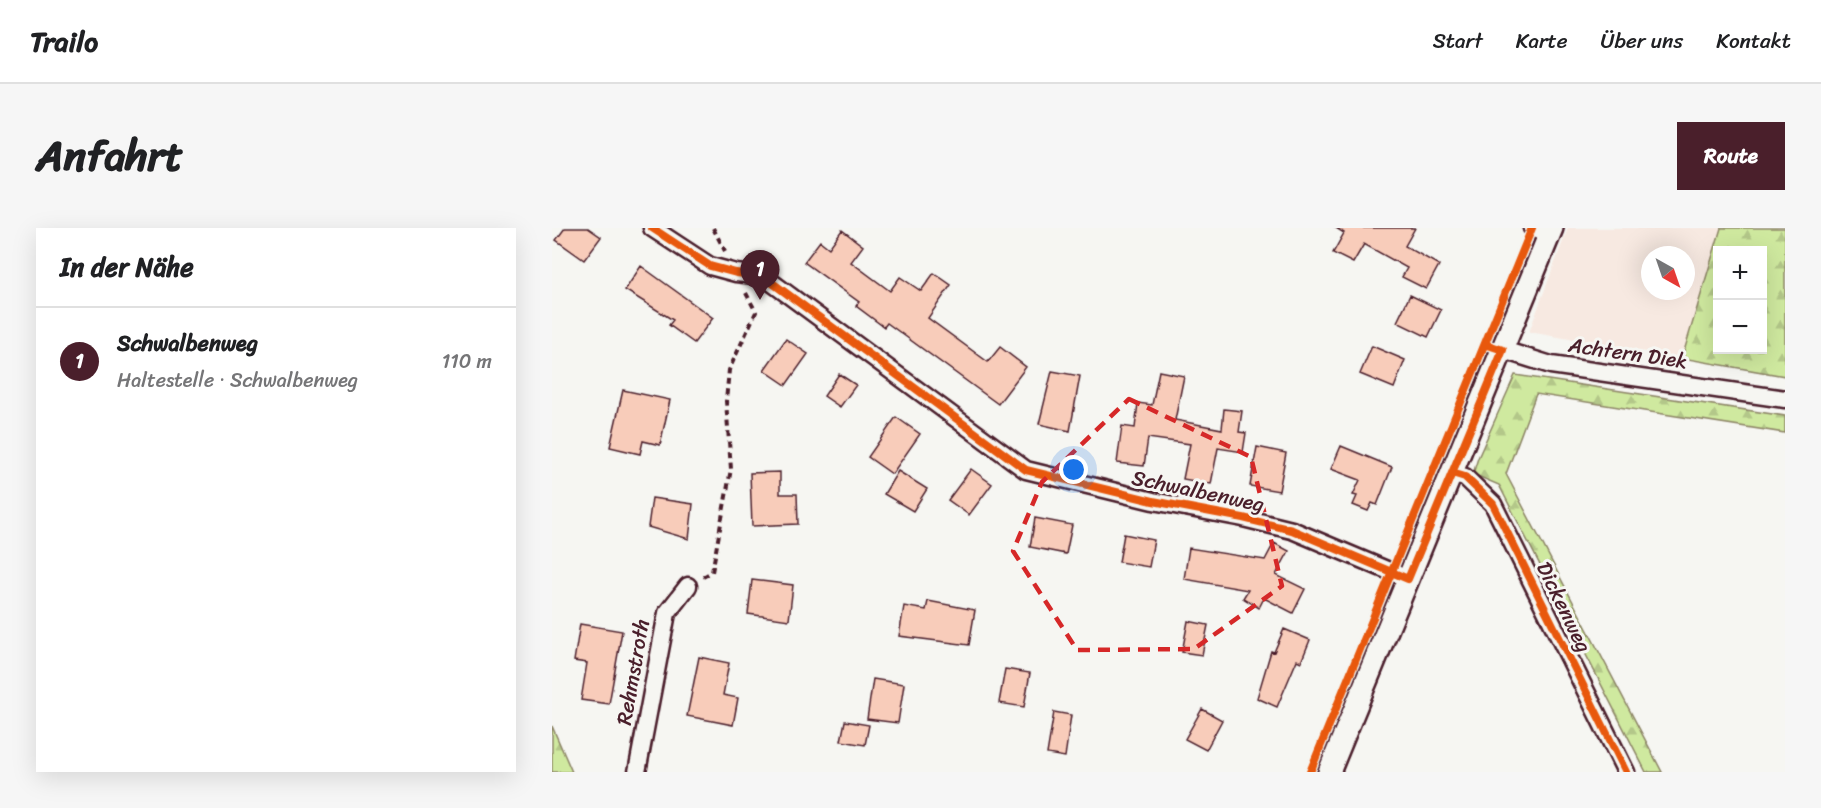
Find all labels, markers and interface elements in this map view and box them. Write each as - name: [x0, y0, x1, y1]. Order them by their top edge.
- text: Trailo: [30, 17, 98, 66]
- text: Start: [1433, 22, 1483, 60]
- text: Karte: [1516, 22, 1568, 60]
- text: Über uns: [1601, 22, 1683, 60]
- text: Kontakt: [1716, 22, 1791, 60]
- text: Anfahrt: [36, 119, 183, 193]
- button: Route: [1677, 122, 1785, 190]
- text: In der Nähe: [60, 244, 194, 290]
- north arrow: [1641, 246, 1695, 300]
- map controls: [1713, 246, 1767, 354]
- button: +: [1713, 246, 1767, 300]
- pin: 1: [740, 250, 780, 300]
- button: −: [1713, 300, 1767, 354]
- text: Schwalbenweg: [117, 324, 258, 363]
- street label: Achtern Diek: [1565, 326, 1690, 380]
- text: 1: [75, 344, 84, 379]
- text: 110 m: [442, 344, 492, 379]
- text: Haltestelle · Schwalbenweg: [117, 363, 358, 398]
- your location: [1059, 455, 1088, 484]
- street label: Schwalbenweg: [1128, 458, 1268, 524]
- street label: Dickenweg: [1526, 555, 1603, 659]
- street label: Rehmstroth: [605, 616, 661, 728]

